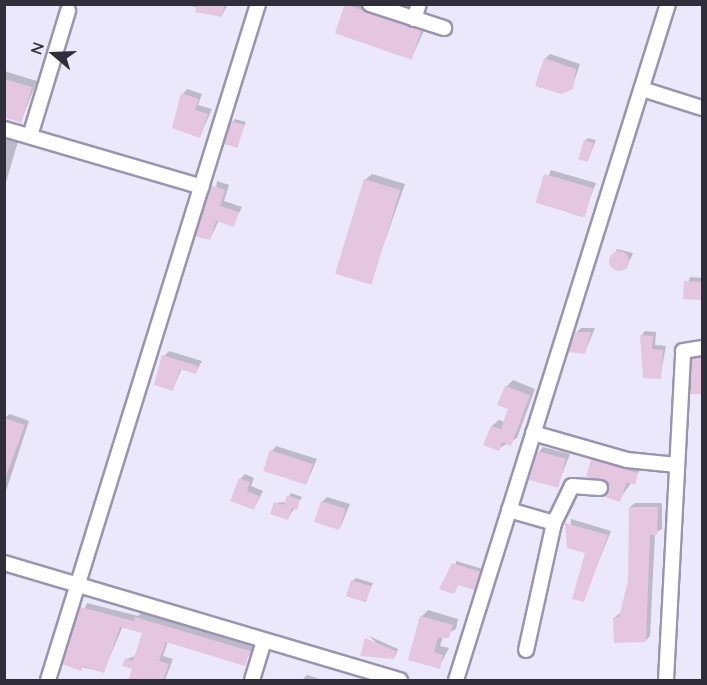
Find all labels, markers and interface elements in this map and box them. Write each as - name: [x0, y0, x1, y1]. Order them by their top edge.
- north arrow: [24, 24, 84, 84]
- text: N: [26, 39, 48, 57]

